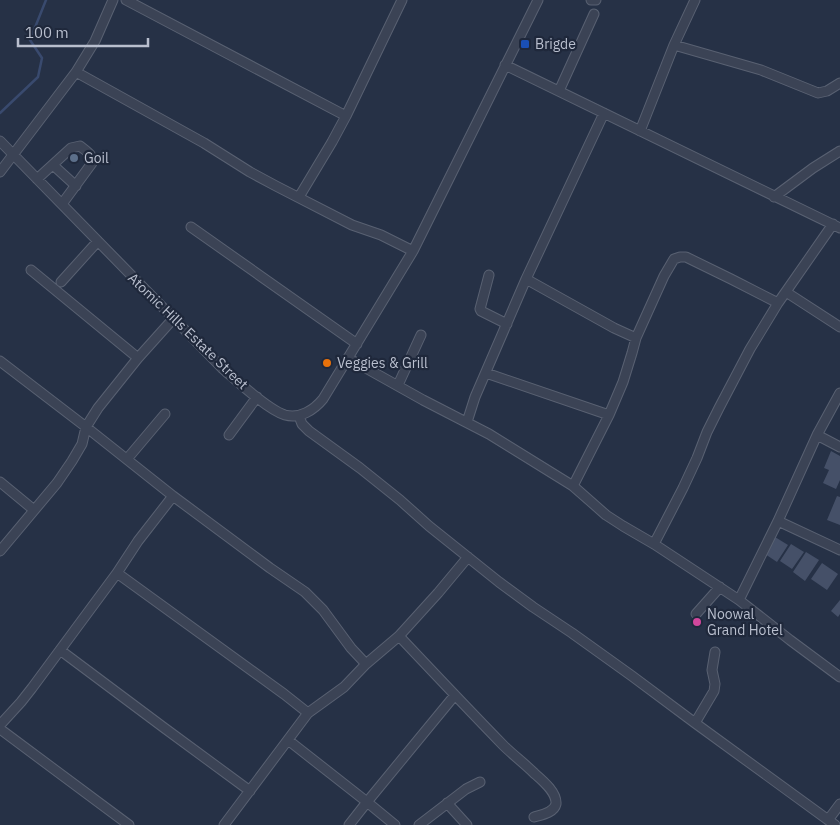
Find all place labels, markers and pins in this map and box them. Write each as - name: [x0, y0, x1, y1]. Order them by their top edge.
- place label: Brigde: [535, 35, 576, 53]
- marker: Brigde: [519, 38, 531, 50]
- place label: Goil: [84, 149, 109, 167]
- marker: Goil: [68, 152, 80, 164]
- place label: Veggies & Grill: [337, 354, 428, 372]
- marker: Veggies & Grill: [321, 357, 333, 369]
- place label: Noowal Grand Hotel: [707, 605, 783, 639]
- marker: Noowal Grand Hotel: [691, 616, 703, 628]

